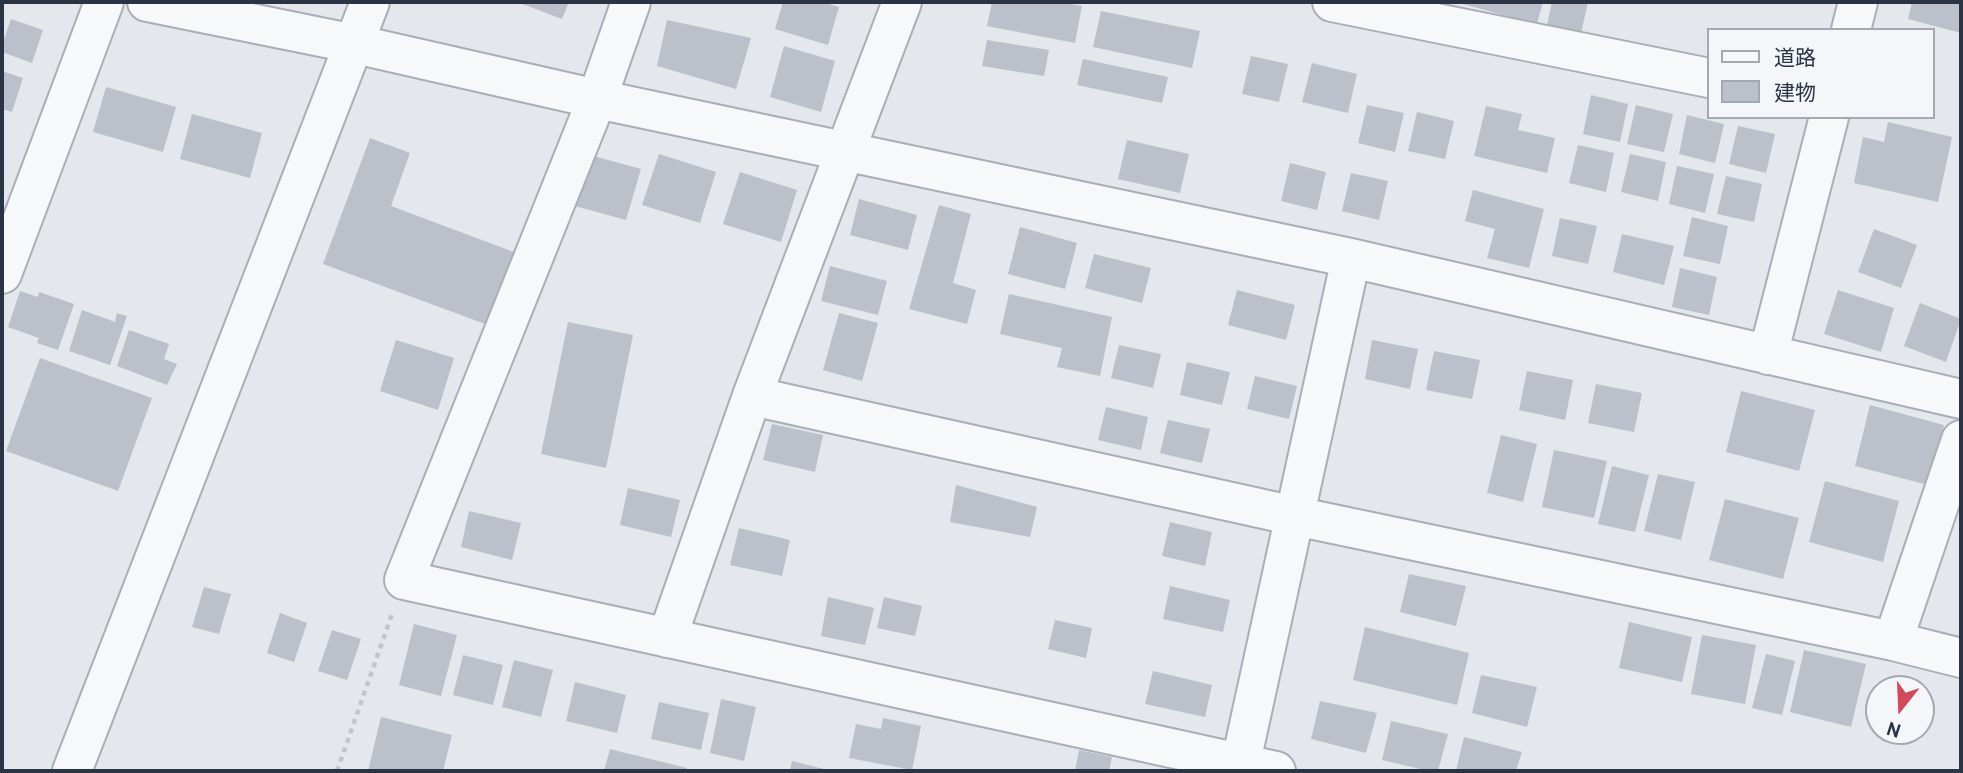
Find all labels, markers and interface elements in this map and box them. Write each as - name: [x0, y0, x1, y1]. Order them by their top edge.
- legend: [1708, 28, 1935, 119]
- text: 道路: [1774, 46, 1816, 73]
- text: 建物: [1774, 81, 1816, 108]
- north arrow: [1865, 675, 1935, 745]
- text: N: [1884, 715, 1904, 742]

